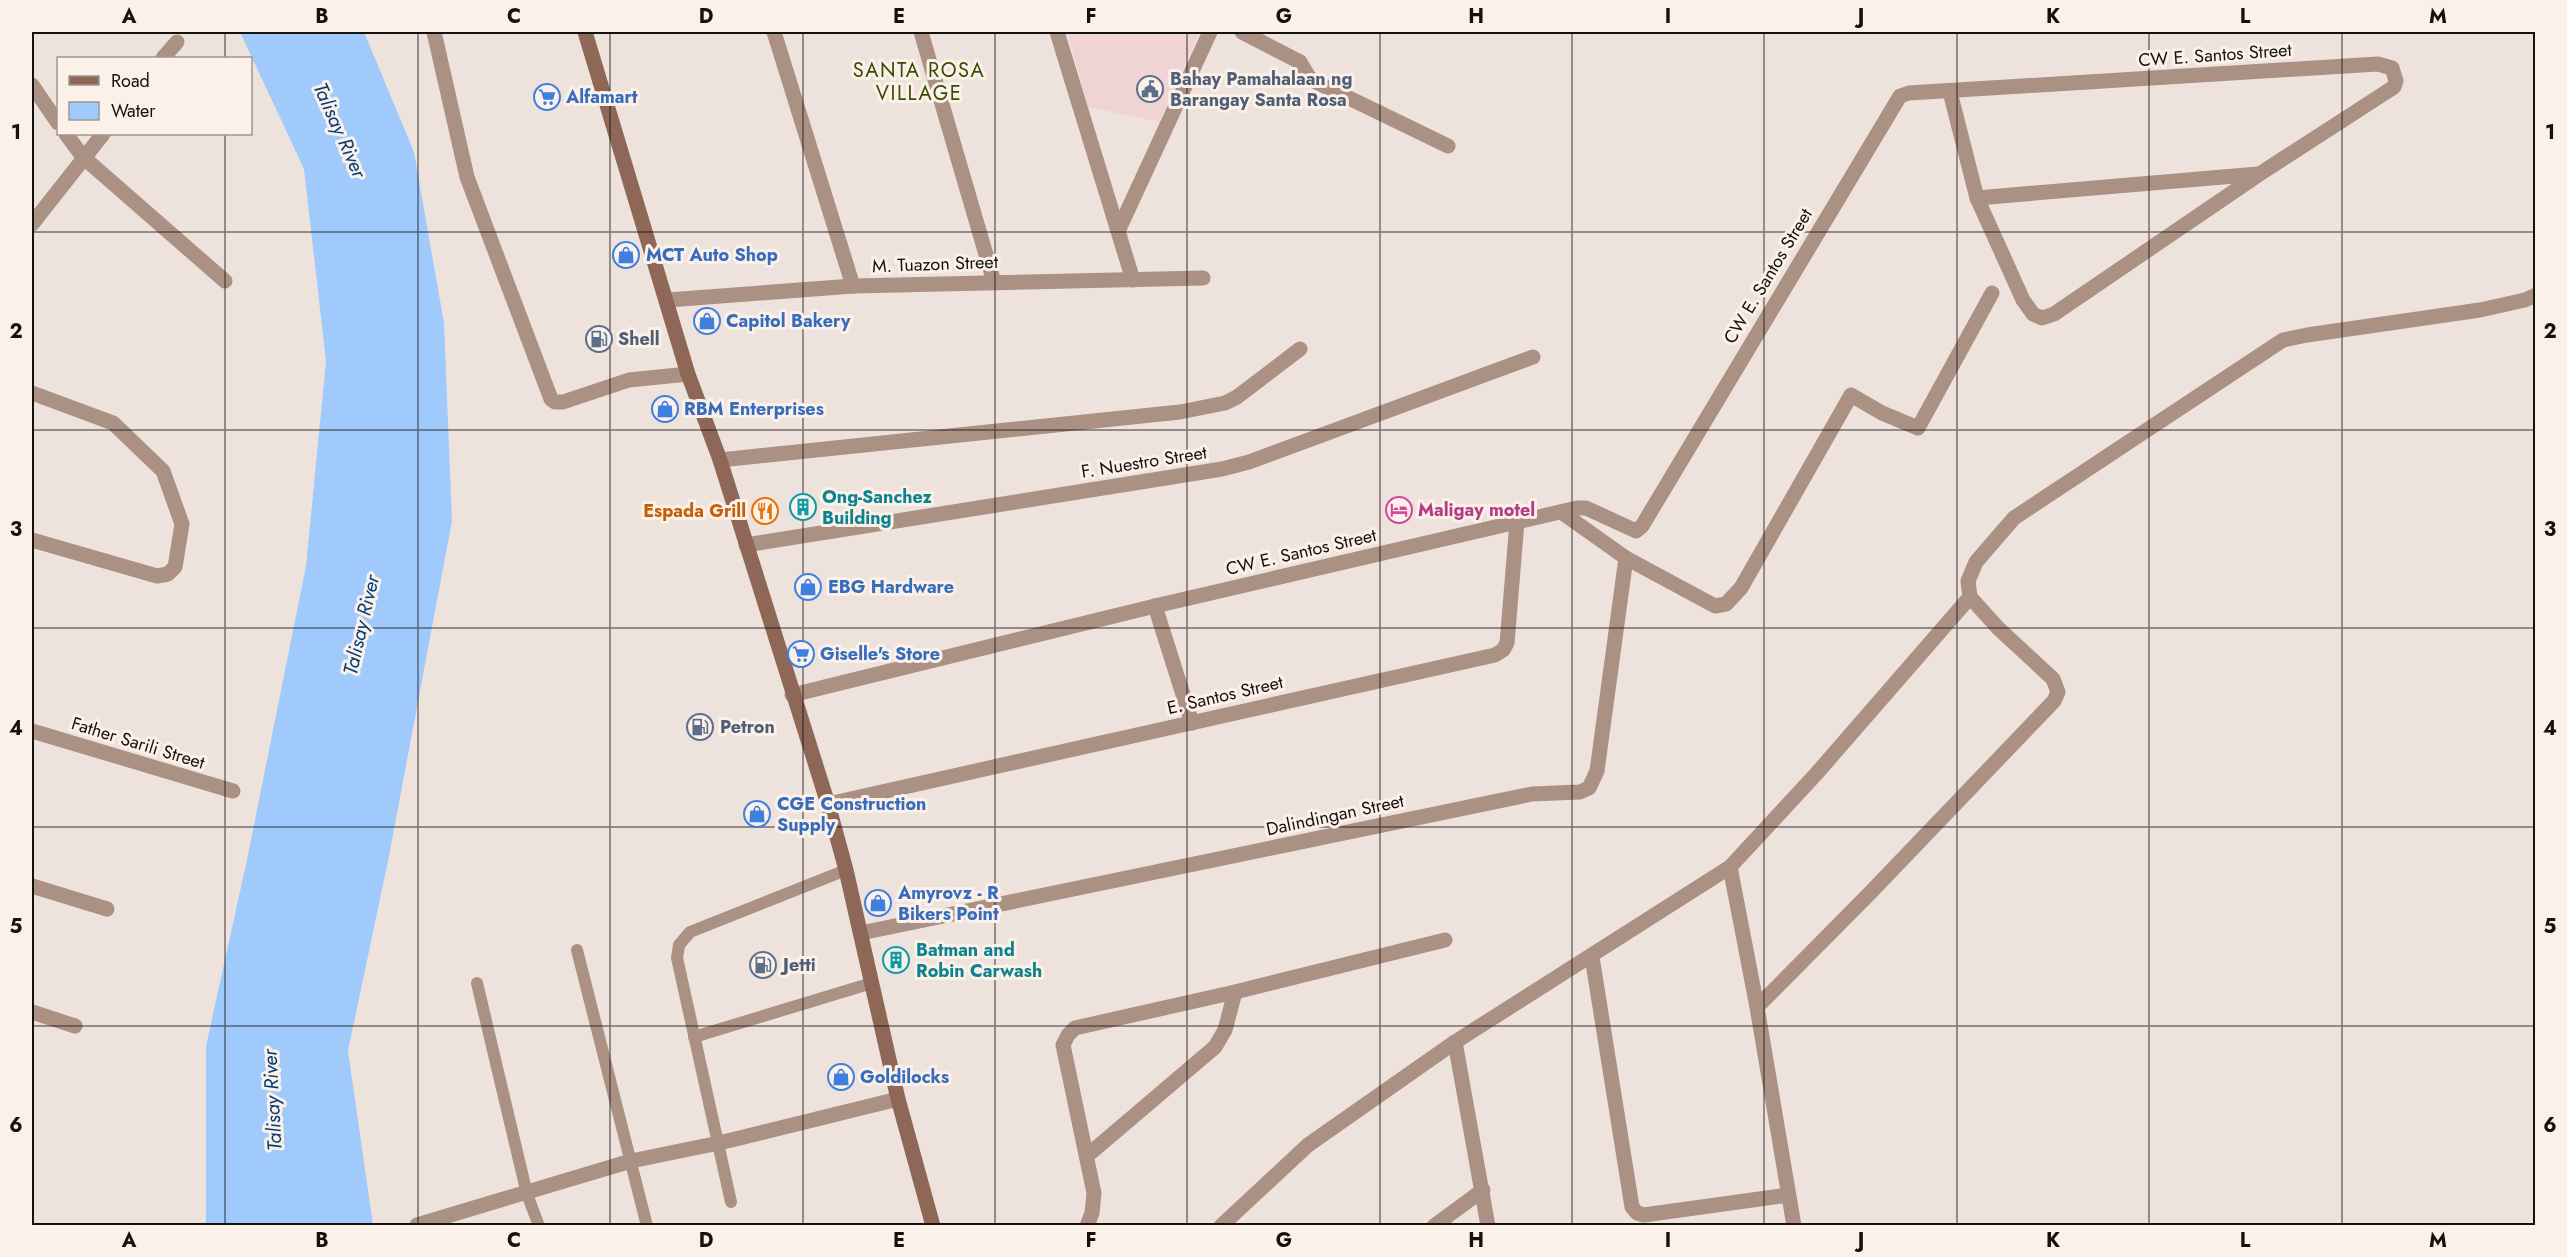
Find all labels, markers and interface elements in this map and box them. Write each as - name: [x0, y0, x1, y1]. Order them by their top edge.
- text: A: [121, 2, 137, 31]
- text: B: [315, 2, 329, 31]
- text: C: [507, 2, 521, 31]
- text: D: [699, 2, 713, 31]
- text: E: [893, 2, 905, 31]
- text: F: [1085, 2, 1097, 31]
- text: G: [1276, 2, 1292, 31]
- text: H: [1468, 2, 1484, 31]
- text: I: [1665, 2, 1671, 31]
- text: J: [1854, 2, 1864, 31]
- text: K: [2046, 2, 2060, 31]
- text: L: [2240, 2, 2251, 31]
- text: M: [2429, 2, 2447, 31]
- street label: CW E. Santos Street: [2137, 37, 2293, 73]
- district label: SANTA ROSA VILLAGE: [853, 56, 985, 108]
- legend: [57, 57, 252, 135]
- place label: Bahay Pamahalaan ng Barangay Santa Rosa: [1170, 66, 1352, 113]
- text: Road: [111, 68, 150, 94]
- public building icon: Bahay Pamahalaan ng Barangay Santa Rosa: [1135, 74, 1165, 104]
- water label: Talisay River: [306, 78, 374, 184]
- supermarket icon: Alfamart: [532, 82, 562, 112]
- place label: Alfamart: [565, 84, 638, 110]
- text: Water: [111, 98, 156, 124]
- text: 1: [11, 118, 21, 147]
- text: 1: [2545, 118, 2555, 147]
- street label: CW E. Santos Street: [1717, 203, 1819, 349]
- shop icon: MCT Auto Shop: [611, 240, 641, 270]
- place label: MCT Auto Shop: [646, 242, 778, 268]
- street label: M. Tuazon Street: [872, 249, 999, 279]
- shop icon: Capitol Bakery: [692, 306, 722, 336]
- place label: Capitol Bakery: [726, 308, 851, 334]
- text: 2: [9, 317, 23, 346]
- text: 2: [2543, 317, 2557, 346]
- fuel station icon: Shell: [584, 324, 614, 354]
- place label: Shell: [618, 326, 660, 352]
- shop icon: RBM Enterprises: [650, 394, 680, 424]
- place label: RBM Enterprises: [684, 396, 824, 422]
- street label: F. Nuestro Street: [1079, 439, 1209, 485]
- place label: Ong-Sanchez Building: [822, 484, 933, 531]
- building icon: Ong-Sanchez Building: [788, 492, 818, 522]
- hotel icon: Maligay motel: [1384, 495, 1414, 525]
- restaurant icon: Espada Grill: [750, 496, 780, 526]
- place label: Maligay motel: [1418, 497, 1535, 523]
- place label: Espada Grill: [643, 498, 746, 524]
- text: 3: [10, 515, 22, 544]
- text: 3: [2544, 515, 2556, 544]
- street label: CW E. Santos Street: [1223, 522, 1379, 582]
- water label: Talisay River: [336, 571, 387, 678]
- shop icon: EBG Hardware: [793, 572, 823, 602]
- place label: EBG Hardware: [828, 574, 954, 600]
- supermarket icon: Giselle's Store: [786, 639, 816, 669]
- place label: Giselle's Store: [820, 641, 940, 667]
- street label: E. Santos Street: [1164, 669, 1286, 721]
- street label: Father Sarili Street: [68, 710, 209, 776]
- fuel station icon: Petron: [685, 712, 715, 742]
- text: 4: [9, 714, 23, 743]
- place label: Petron: [720, 714, 775, 740]
- text: 4: [2543, 714, 2557, 743]
- street label: Dalindingan Street: [1264, 788, 1407, 842]
- place label: CGE Construction Supply: [777, 791, 926, 838]
- shop icon: CGE Construction Supply: [742, 799, 772, 829]
- place label: Amyrovz - R Bikers Point: [897, 880, 999, 927]
- shop icon: Amyrovz - R Bikers Point: [863, 888, 893, 918]
- text: 5: [10, 912, 23, 941]
- text: 5: [2544, 912, 2557, 941]
- place label: Batman and Robin Carwash: [916, 937, 1042, 984]
- building icon: Batman and Robin Carwash: [881, 945, 911, 975]
- fuel station icon: Jetti: [748, 950, 778, 980]
- place label: Jetti: [780, 952, 816, 978]
- water label: Talisay River: [255, 1047, 290, 1152]
- shop icon: Goldilocks: [826, 1062, 856, 1092]
- place label: Goldilocks: [860, 1064, 949, 1090]
- text: 6: [9, 1111, 23, 1140]
- text: 6: [2543, 1111, 2557, 1140]
- text: A: [121, 1226, 137, 1255]
- text: B: [315, 1226, 329, 1255]
- text: C: [507, 1226, 521, 1255]
- text: D: [699, 1226, 713, 1255]
- text: E: [893, 1226, 905, 1255]
- text: F: [1085, 1226, 1097, 1255]
- text: G: [1276, 1226, 1292, 1255]
- text: H: [1468, 1226, 1484, 1255]
- text: I: [1665, 1226, 1671, 1255]
- text: J: [1854, 1226, 1864, 1255]
- text: K: [2046, 1226, 2060, 1255]
- text: L: [2240, 1226, 2251, 1255]
- text: M: [2429, 1226, 2447, 1255]

